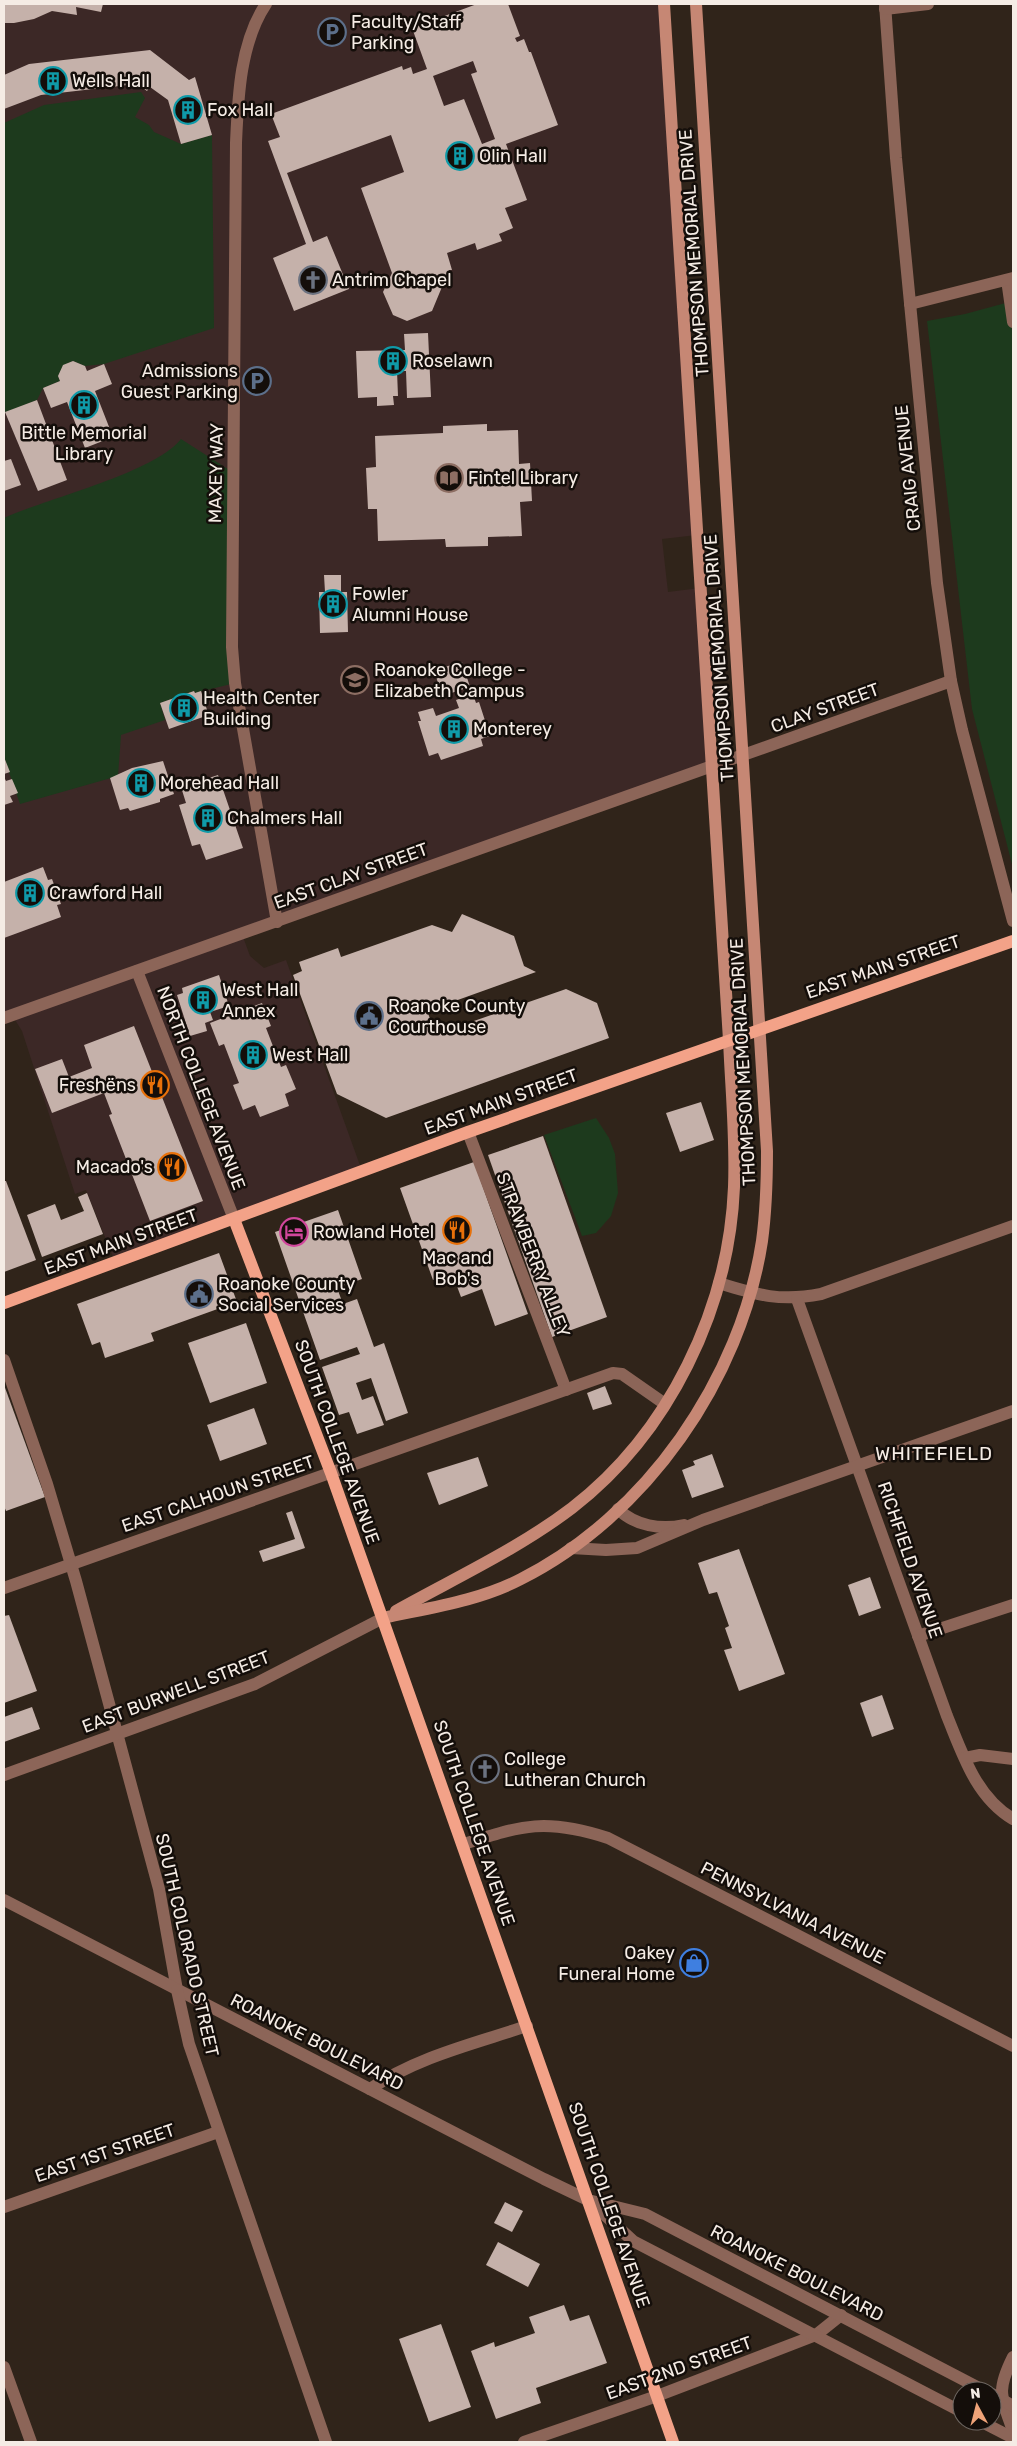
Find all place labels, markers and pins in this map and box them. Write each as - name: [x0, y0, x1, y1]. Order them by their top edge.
- place label: Faculty/Staff Parking: [351, 11, 462, 54]
- parking icon: Faculty/Staff Parking: [317, 17, 347, 47]
- building icon: Wells Hall: [38, 66, 68, 96]
- place label: Wells Hall: [72, 70, 150, 92]
- building icon: Fox Hall: [173, 95, 203, 125]
- place label: Fox Hall: [207, 99, 273, 121]
- building icon: Olin Hall: [445, 141, 475, 171]
- place label: Olin Hall: [479, 145, 547, 167]
- church icon: Antrim Chapel: [298, 265, 328, 295]
- place label: Antrim Chapel: [332, 269, 452, 291]
- building icon: Roselawn: [378, 346, 408, 376]
- place label: Roselawn: [412, 350, 493, 372]
- place label: Admissions Guest Parking: [121, 360, 238, 403]
- parking icon: Admissions Guest Parking: [242, 366, 272, 396]
- building icon: Bittle Memorial Library: [69, 390, 99, 420]
- place label: Bittle Memorial Library: [21, 422, 147, 465]
- library icon: Fintel Library: [434, 463, 464, 493]
- place label: Fintel Library: [468, 467, 578, 489]
- place label: Fowler Alumni House: [352, 583, 468, 626]
- building icon: Fowler Alumni House: [318, 589, 348, 619]
- place label: Roanoke College - Elizabeth Campus: [374, 659, 526, 702]
- school or university icon: Roanoke College - Elizabeth Campus: [340, 665, 370, 695]
- place label: Health Center Building: [203, 687, 320, 730]
- building icon: Health Center Building: [169, 693, 199, 723]
- building icon: Monterey: [439, 714, 469, 744]
- place label: Monterey: [473, 718, 552, 740]
- building icon: Morehead Hall: [126, 768, 156, 798]
- place label: Morehead Hall: [160, 772, 279, 794]
- building icon: Chalmers Hall: [193, 803, 223, 833]
- place label: Chalmers Hall: [227, 807, 342, 829]
- building icon: Crawford Hall: [15, 878, 45, 908]
- place label: Crawford Hall: [49, 882, 162, 904]
- place label: West Hall Annex: [222, 979, 298, 1022]
- building icon: West Hall Annex: [188, 985, 218, 1015]
- place label: Roanoke County Courthouse: [388, 995, 525, 1038]
- public building icon: Roanoke County Courthouse: [354, 1001, 384, 1031]
- building icon: West Hall: [238, 1040, 268, 1070]
- place label: West Hall: [272, 1044, 348, 1066]
- restaurant icon: Freshëns: [140, 1070, 170, 1100]
- place label: Freshëns: [59, 1074, 136, 1096]
- restaurant icon: Macado's: [157, 1152, 187, 1182]
- place label: Macado's: [76, 1156, 153, 1178]
- restaurant icon: Mac and Bob's: [442, 1215, 472, 1245]
- hotel icon: Rowland Hotel: [279, 1217, 309, 1247]
- place label: Rowland Hotel: [313, 1221, 434, 1243]
- place label: Mac and Bob's: [422, 1247, 492, 1290]
- place label: Roanoke County Social Services: [218, 1273, 355, 1316]
- public building icon: Roanoke County Social Services: [184, 1279, 214, 1309]
- place label: College Lutheran Church: [504, 1748, 646, 1791]
- church icon: College Lutheran Church: [470, 1754, 500, 1784]
- place label: Oakey Funeral Home: [558, 1942, 675, 1985]
- shop icon: Oakey Funeral Home: [679, 1948, 709, 1978]

